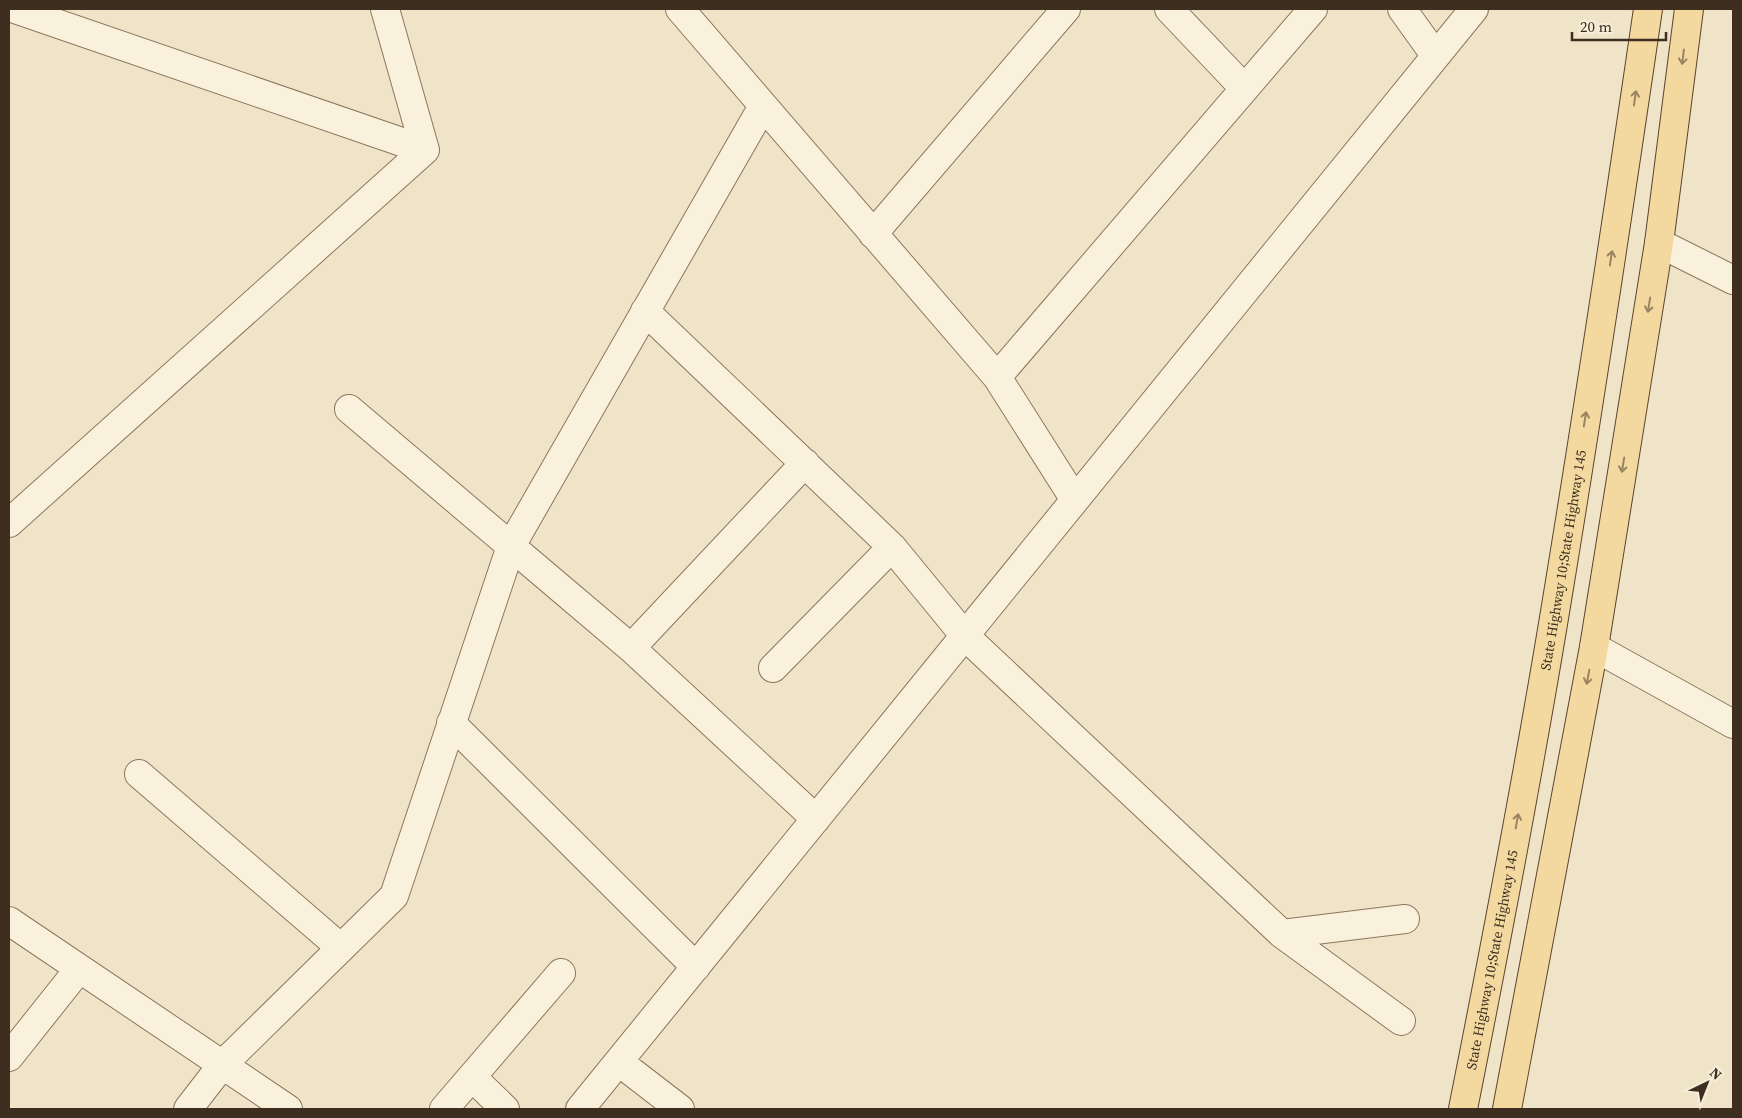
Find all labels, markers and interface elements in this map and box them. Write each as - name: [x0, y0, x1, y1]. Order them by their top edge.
- scale bar: [1572, 10, 1666, 42]
- text: 20 m: [1580, 16, 1612, 37]
- one-way arrow: [1678, 49, 1688, 65]
- one-way arrow: [1630, 90, 1640, 106]
- one-way arrow: [1606, 251, 1616, 267]
- one-way arrow: [1644, 296, 1654, 312]
- one-way arrow: [1581, 411, 1591, 427]
- street label: State Highway 10;State Highway 145: [1535, 448, 1591, 672]
- one-way arrow: [1618, 457, 1628, 473]
- one-way arrow: [1582, 669, 1592, 685]
- one-way arrow: [1513, 813, 1523, 829]
- street label: State Highway 10;State Highway 145: [1461, 848, 1523, 1071]
- north arrow: [1682, 1058, 1732, 1108]
- text: N: [1705, 1063, 1726, 1084]

